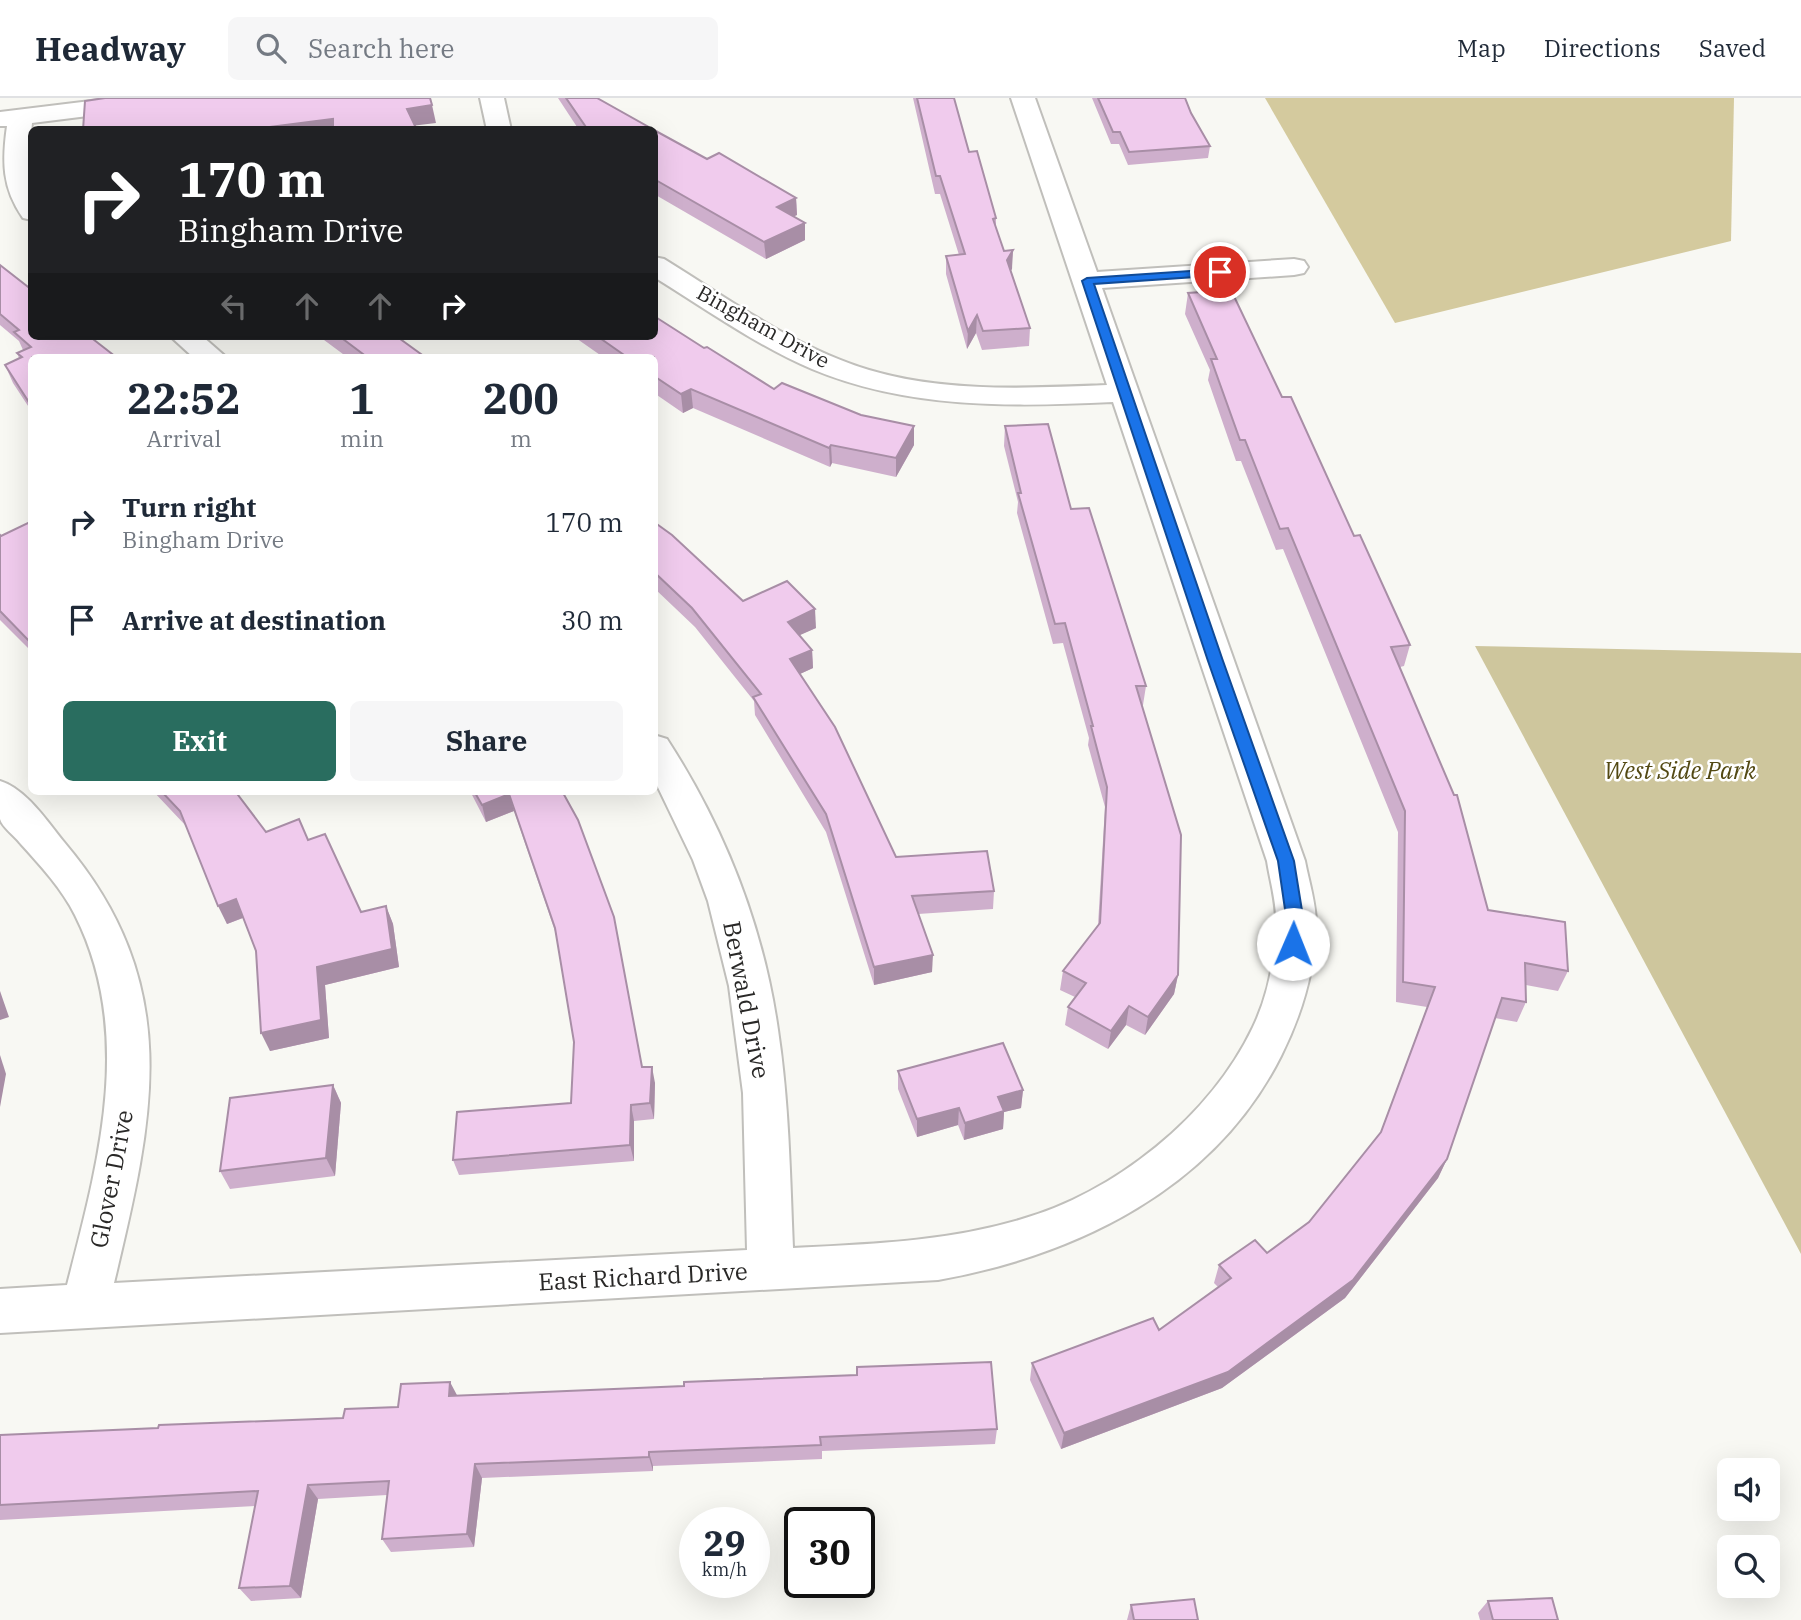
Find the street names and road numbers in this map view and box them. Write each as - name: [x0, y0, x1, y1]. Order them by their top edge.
- street label: Bingham Drive: [692, 278, 835, 374]
- street label: Berwald Drive: [716, 918, 778, 1081]
- street label: Glover Drive: [82, 1107, 140, 1251]
- street label: East Richard Drive: [537, 1255, 748, 1297]

